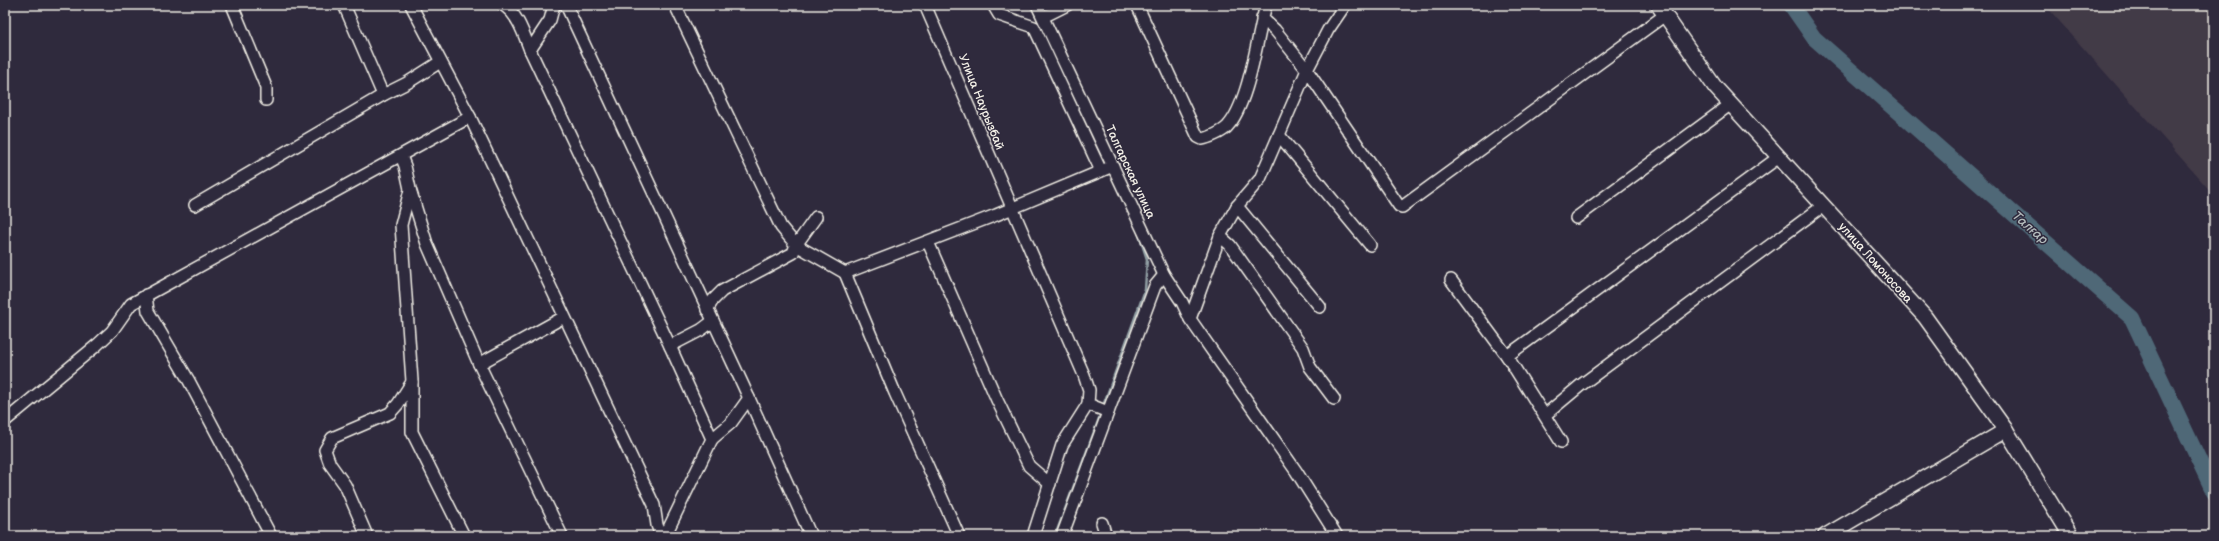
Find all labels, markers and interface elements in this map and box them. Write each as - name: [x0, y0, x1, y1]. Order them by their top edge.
- street label: Улица Наурызбай: [955, 52, 1007, 152]
- street label: Талгарская улица: [1102, 123, 1158, 221]
- water label: Талғар: [2009, 208, 2052, 248]
- street label: улица Ломоносова: [1835, 220, 1915, 306]

